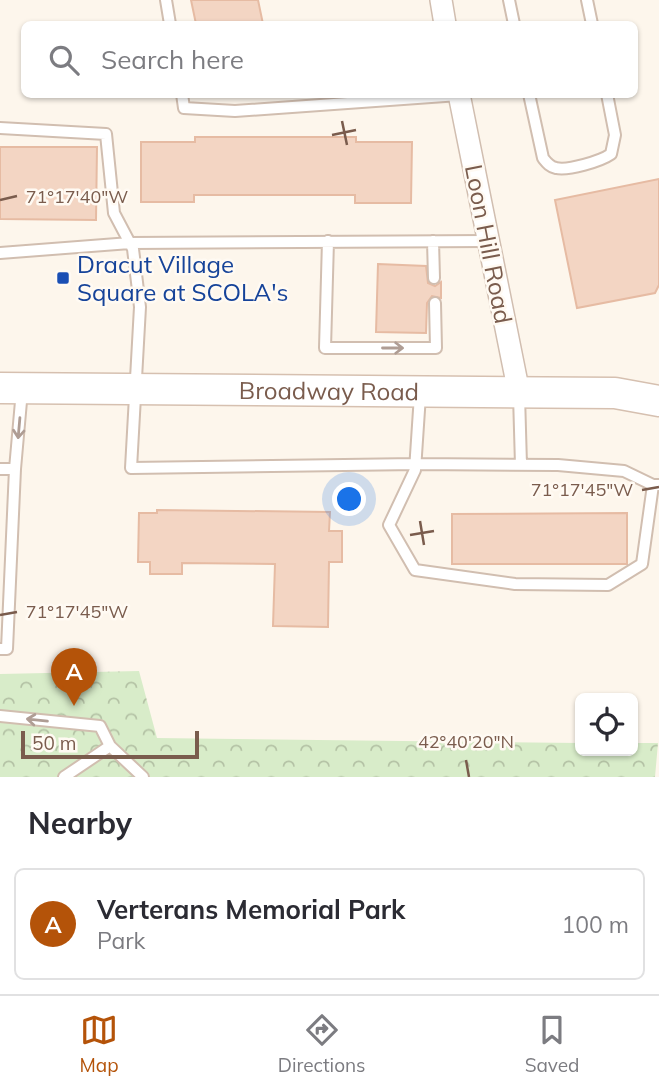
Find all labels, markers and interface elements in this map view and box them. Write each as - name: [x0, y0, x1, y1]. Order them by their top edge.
- search box: [21, 21, 638, 98]
- icon: search: [45, 41, 83, 79]
- text: Search here: [101, 43, 244, 76]
- street label: Loon Hill Road: [459, 162, 519, 326]
- text: 71°17'40"W: [26, 185, 128, 208]
- place label: Dracut Village Square at SCOLA's: [77, 249, 288, 307]
- marker: Dracut Village Square at SCOLA's: [55, 270, 71, 286]
- one-way arrow: [381, 341, 404, 355]
- street label: Broadway Road: [239, 375, 419, 406]
- one-way arrow: [12, 417, 25, 439]
- text: 71°17'45"W: [531, 478, 633, 501]
- your location: [332, 482, 366, 516]
- text: 71°17'45"W: [26, 600, 128, 623]
- pin: A: [51, 648, 97, 706]
- map controls: [575, 693, 638, 756]
- button: locate: [575, 693, 638, 756]
- one-way arrow: [26, 713, 49, 726]
- scale bar: [21, 728, 200, 760]
- text: 42°40'20"N: [418, 730, 514, 753]
- text: 50 m: [32, 731, 76, 755]
- text: Nearby: [28, 804, 132, 842]
- text: Verterans Memorial Park: [97, 893, 405, 926]
- text: A: [44, 910, 62, 939]
- text: 100 m: [561, 910, 629, 939]
- text: Park: [97, 926, 145, 955]
- tab: Map: [80, 1011, 119, 1077]
- tab: Directions: [278, 1011, 366, 1077]
- tab: Saved: [525, 1011, 579, 1077]

